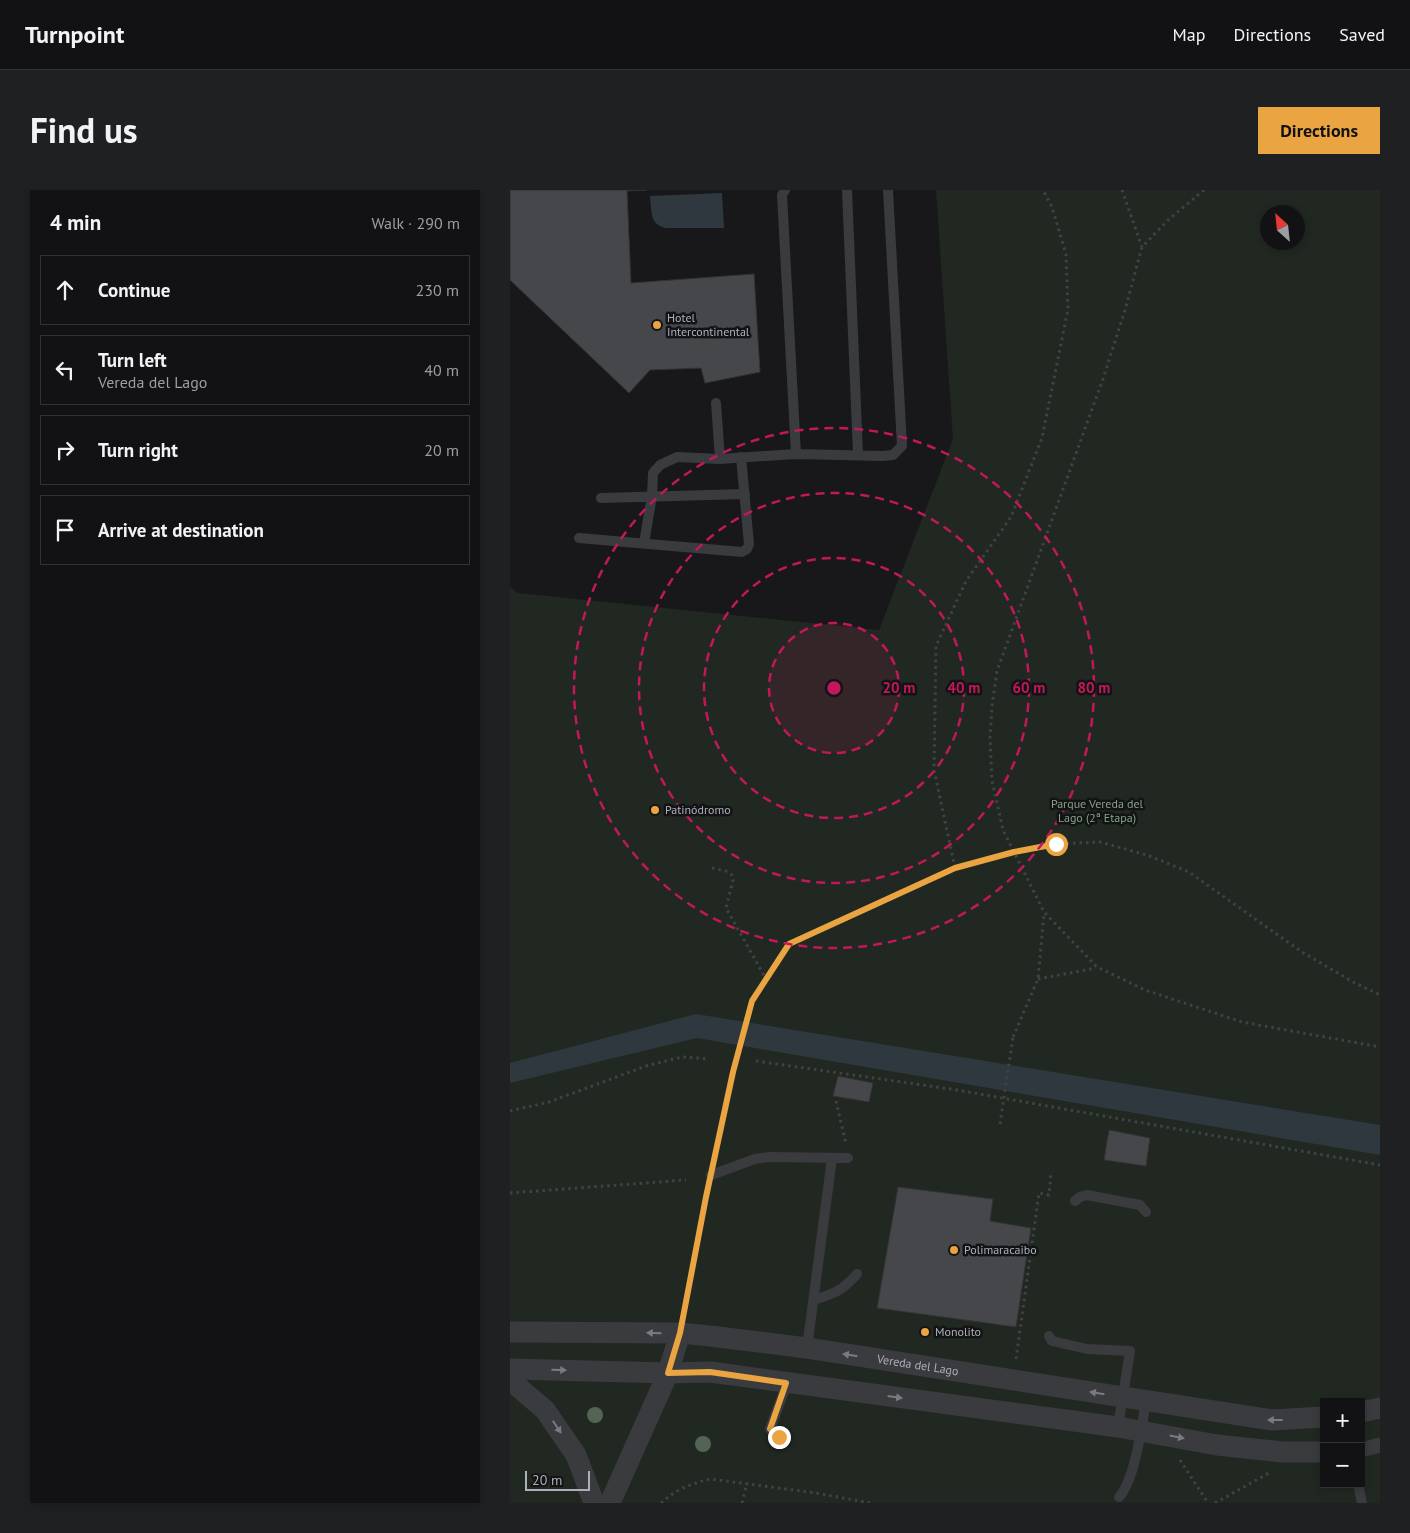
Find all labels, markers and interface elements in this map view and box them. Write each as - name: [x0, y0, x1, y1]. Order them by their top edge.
- text: Turnpoint: [25, 19, 124, 50]
- text: Map: [1173, 23, 1205, 46]
- text: Directions: [1233, 23, 1311, 46]
- text: Saved: [1339, 23, 1385, 46]
- text: Find us: [30, 107, 138, 153]
- button: Directions: [1258, 107, 1380, 154]
- north arrow: [1260, 205, 1305, 250]
- text: 4 min: [50, 209, 101, 236]
- text: Walk · 290 m: [371, 213, 460, 233]
- icon: ahead: [51, 276, 79, 304]
- text: Continue: [98, 278, 170, 302]
- text: 230 m: [416, 280, 459, 300]
- place label: Hotel Intercontinental: [667, 310, 750, 339]
- marker: Hotel Intercontinental: [651, 319, 663, 331]
- text: Turn left: [98, 348, 167, 372]
- icon: left: [51, 356, 79, 384]
- text: 40 m: [424, 360, 459, 380]
- text: Vereda del Lago: [98, 372, 207, 392]
- icon: right: [51, 436, 79, 464]
- text: Turn right: [98, 438, 178, 462]
- text: 20 m: [424, 440, 459, 460]
- icon: arrive: [51, 516, 79, 544]
- text: Arrive at destination: [98, 518, 264, 542]
- text: 20 m: [883, 678, 915, 697]
- text: 40 m: [948, 678, 980, 697]
- text: 60 m: [1013, 678, 1045, 697]
- text: 80 m: [1078, 678, 1110, 697]
- centre of rings: [825, 679, 843, 697]
- park label: Parque Vereda del Lago (2ª Etapa): [1051, 796, 1144, 825]
- place label: Patinódromo: [665, 802, 731, 817]
- marker: Patinódromo: [649, 804, 661, 816]
- route start: [1045, 833, 1068, 856]
- place label: Polimaracaibo: [964, 1242, 1037, 1257]
- marker: Polimaracaibo: [948, 1244, 960, 1256]
- place label: Monolito: [935, 1324, 981, 1339]
- marker: Monolito: [919, 1326, 931, 1338]
- one-way arrow: [646, 1329, 662, 1337]
- one-way arrow: [842, 1351, 858, 1359]
- street label: Vereda del Lago: [875, 1351, 960, 1378]
- one-way arrow: [551, 1366, 567, 1374]
- one-way arrow: [1089, 1389, 1105, 1397]
- one-way arrow: [887, 1393, 903, 1401]
- map controls: [1320, 1398, 1365, 1488]
- button: +: [1320, 1398, 1365, 1443]
- one-way arrow: [1267, 1416, 1283, 1424]
- one-way arrow: [552, 1420, 561, 1433]
- route end: [768, 1426, 791, 1449]
- one-way arrow: [1169, 1433, 1184, 1441]
- button: −: [1320, 1443, 1365, 1488]
- scale bar: [525, 1468, 590, 1491]
- text: 20 m: [532, 1471, 562, 1489]

